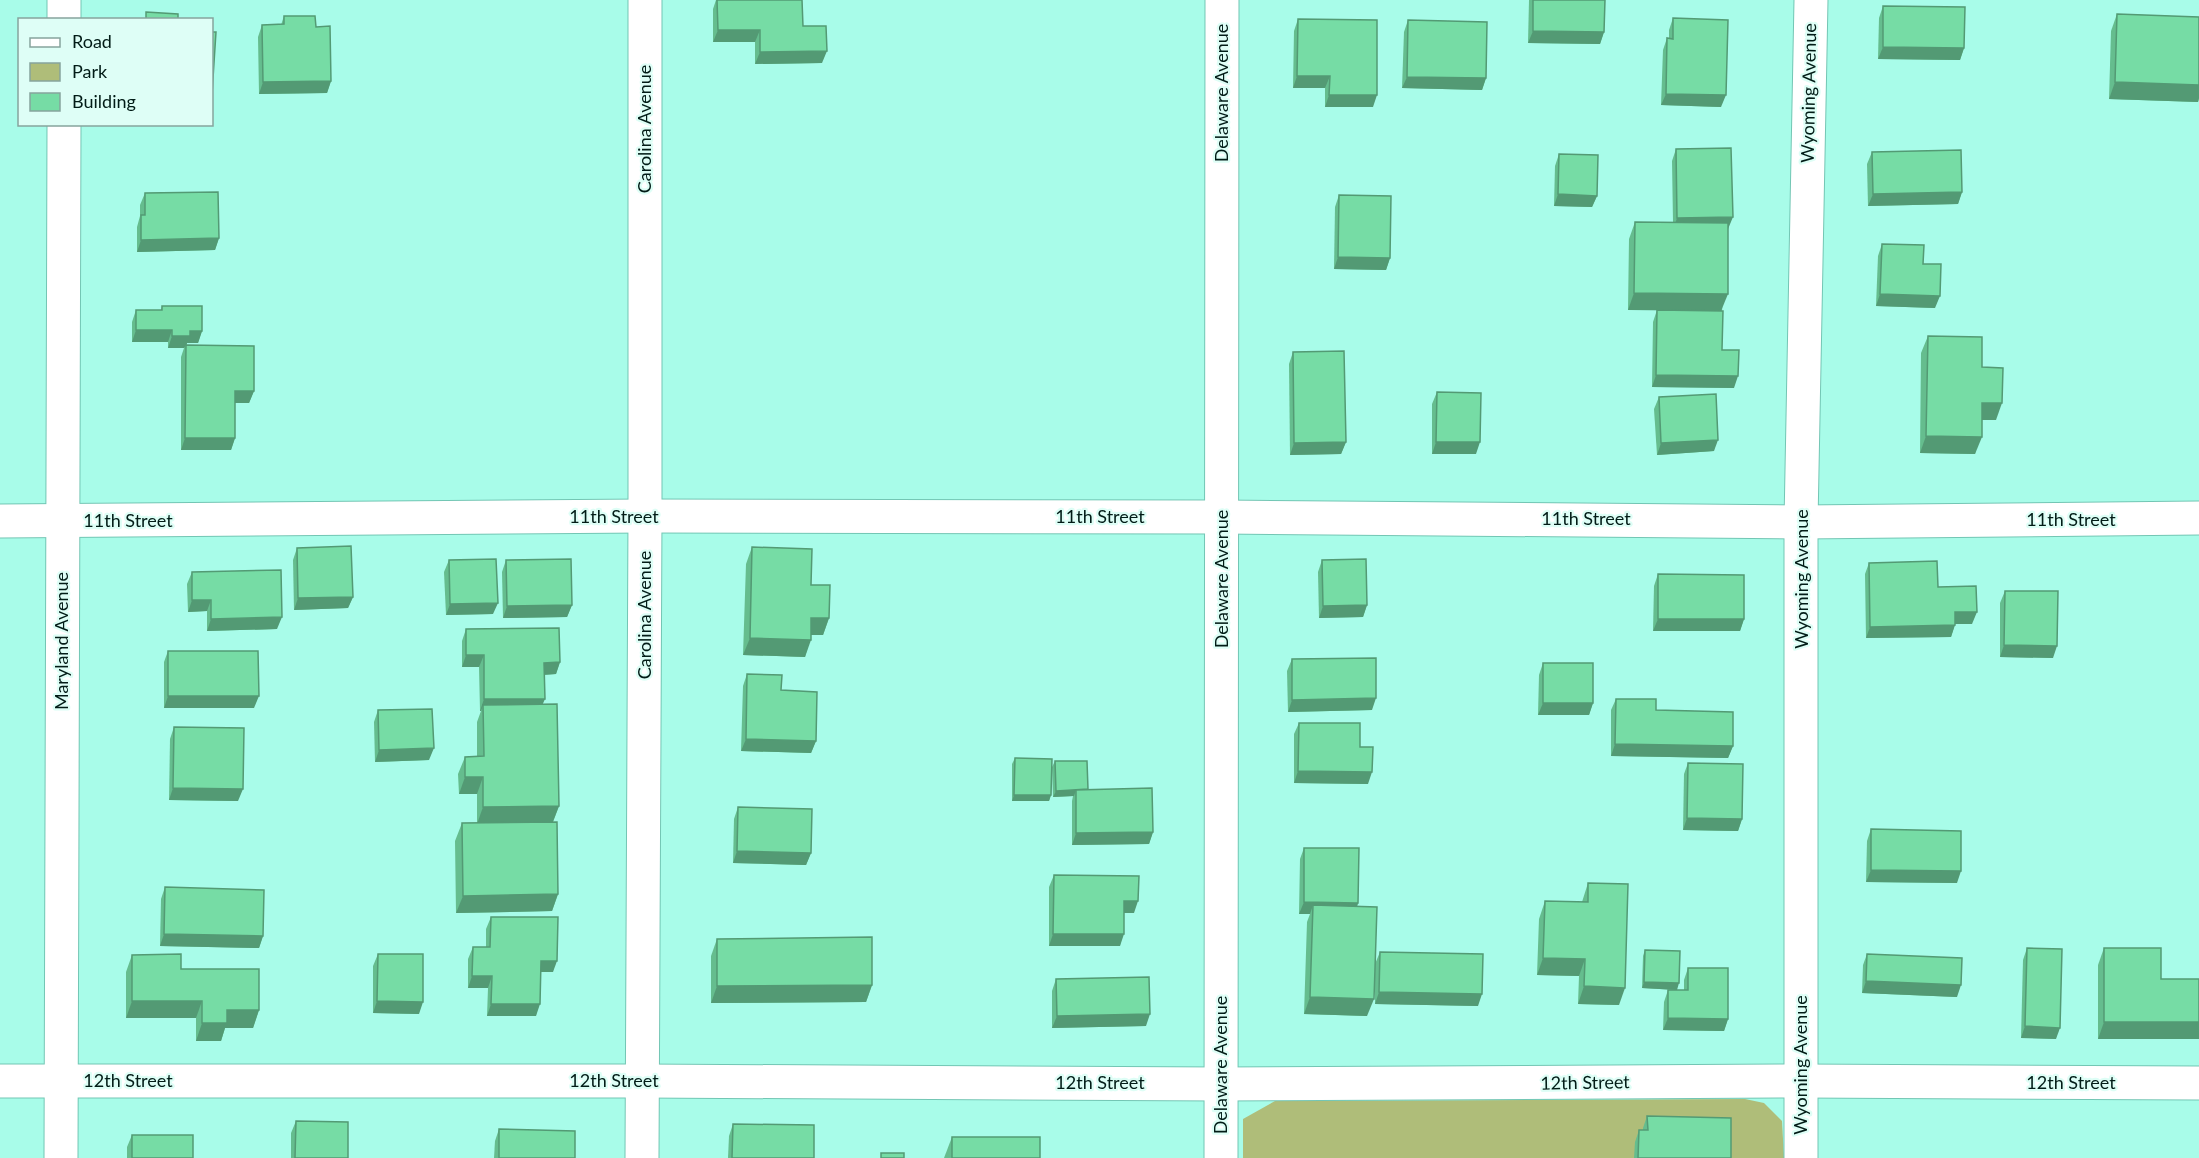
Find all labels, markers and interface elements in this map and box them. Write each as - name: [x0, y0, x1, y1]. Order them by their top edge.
- legend: [18, 18, 213, 126]
- street label: Wyoming Avenue: [1796, 23, 1820, 163]
- street label: Delaware Avenue: [1210, 24, 1232, 162]
- text: Road: [72, 30, 112, 52]
- text: Park: [72, 60, 108, 82]
- street label: Carolina Avenue: [633, 65, 655, 193]
- text: Building: [72, 90, 136, 112]
- street label: 11th Street: [569, 505, 659, 527]
- street label: 11th Street: [1055, 505, 1145, 527]
- street label: 11th Street: [1541, 507, 1631, 529]
- street label: 11th Street: [2026, 508, 2116, 530]
- street label: 11th Street: [83, 509, 173, 531]
- street label: Wyoming Avenue: [1790, 509, 1812, 649]
- street label: Delaware Avenue: [1210, 510, 1232, 648]
- street label: Carolina Avenue: [633, 551, 655, 679]
- street label: Maryland Avenue: [50, 572, 72, 710]
- street label: Wyoming Avenue: [1789, 995, 1811, 1135]
- street label: Delaware Avenue: [1209, 996, 1231, 1134]
- street label: 12th Street: [83, 1069, 173, 1091]
- street label: 12th Street: [569, 1069, 659, 1091]
- street label: 12th Street: [1540, 1070, 1630, 1094]
- street label: 12th Street: [1055, 1071, 1145, 1093]
- street label: 12th Street: [2026, 1071, 2116, 1093]

